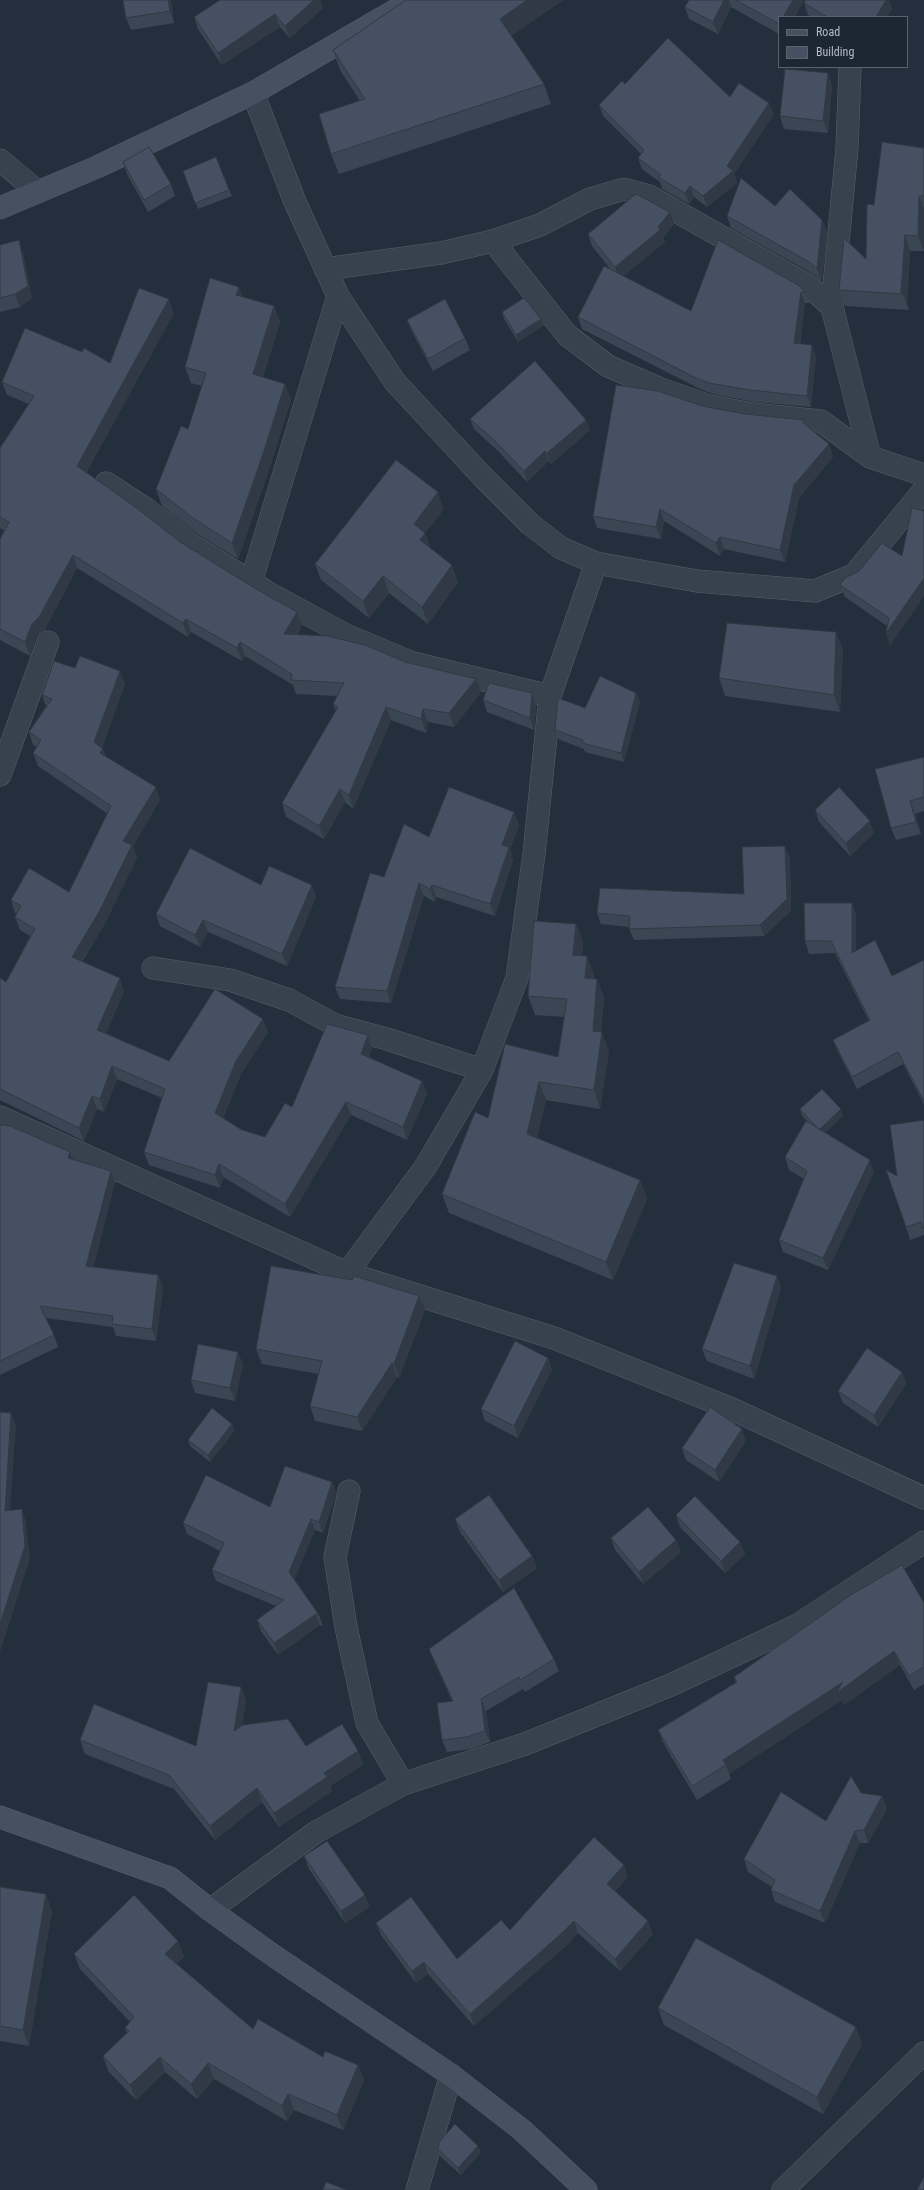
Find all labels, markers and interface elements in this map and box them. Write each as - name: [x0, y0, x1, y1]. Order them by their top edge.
- legend: [778, 16, 908, 68]
- text: Road: [816, 25, 840, 39]
- text: Building: [816, 45, 854, 59]

